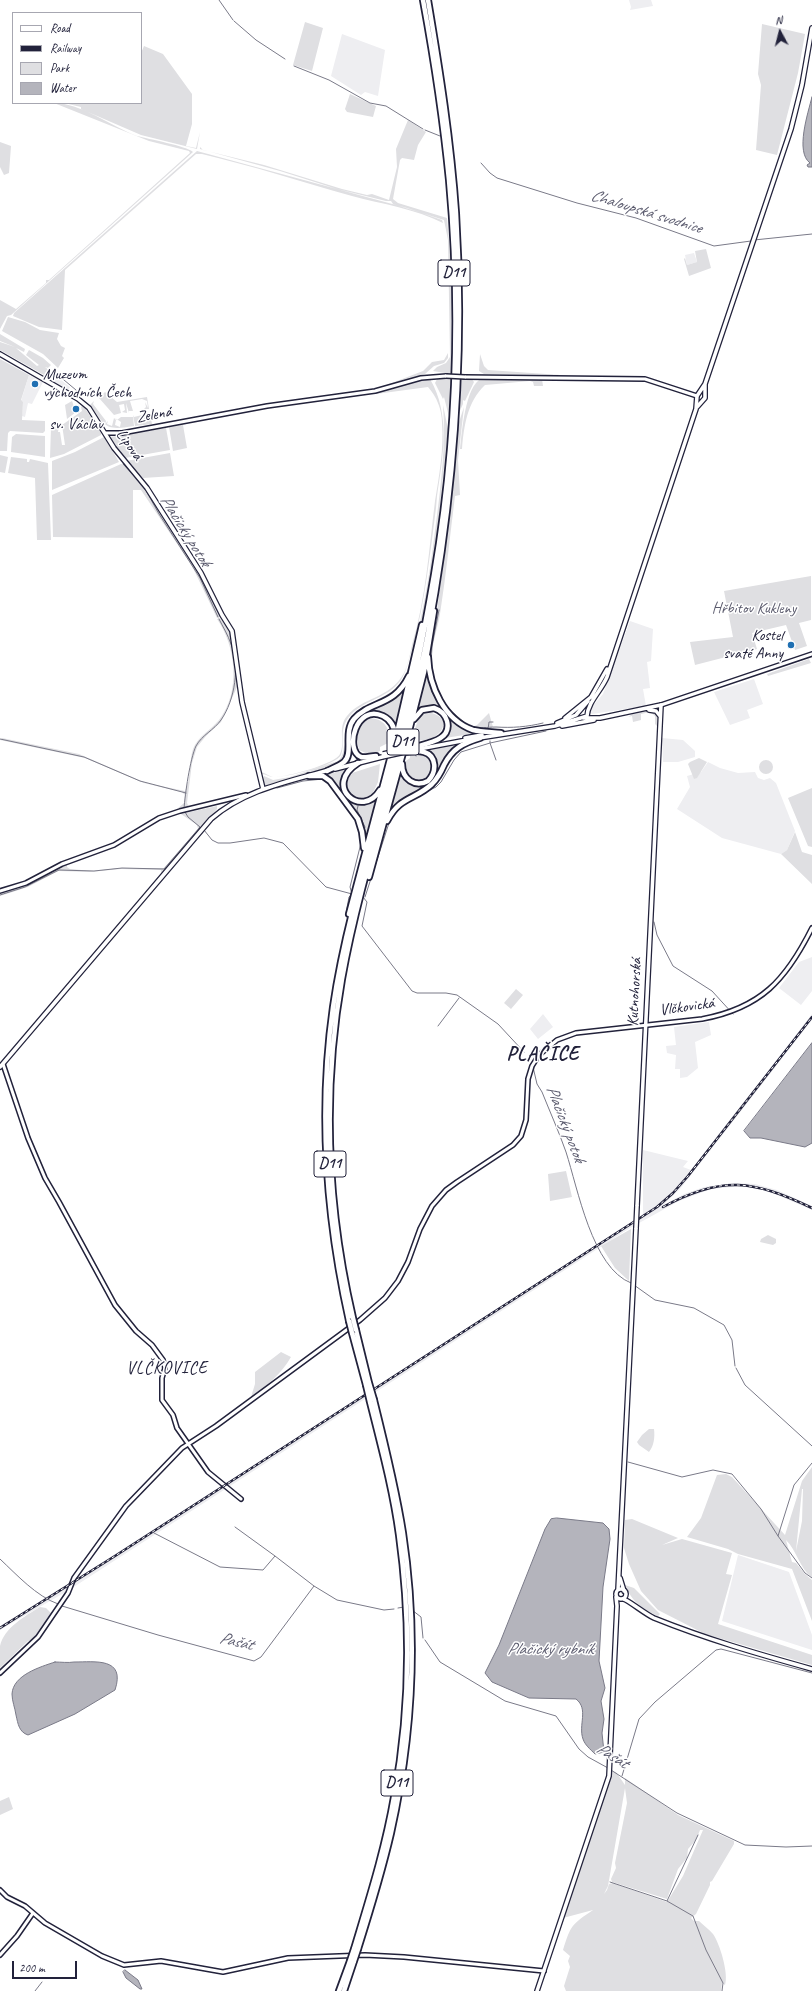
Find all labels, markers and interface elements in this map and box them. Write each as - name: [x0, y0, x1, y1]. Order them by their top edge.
- legend: [12, 12, 142, 104]
- north arrow: [760, 12, 800, 52]
- text: N: [774, 13, 783, 27]
- text: Road: [50, 20, 70, 36]
- text: Railway: [50, 40, 81, 56]
- text: Park: [50, 60, 69, 76]
- text: Water: [50, 80, 76, 96]
- water label: Chaloupská svodnice: [588, 185, 704, 239]
- road number: D11: [438, 260, 470, 286]
- place label: Muzeum východních Čech: [43, 365, 131, 403]
- marker: Muzeum východních Čech: [30, 379, 40, 389]
- street label: Zelená: [135, 402, 173, 428]
- marker: sv. Václav: [71, 404, 81, 414]
- place label: sv. Václav: [49, 415, 103, 435]
- street label: Lipová: [111, 426, 147, 464]
- water label: Plačický potok: [155, 492, 215, 570]
- park label: Hřbitov Kukleny: [712, 599, 796, 619]
- place label: Kostel svaté Anny: [723, 626, 783, 664]
- marker: Kostel svaté Anny: [786, 640, 796, 650]
- road number: D11: [387, 729, 419, 755]
- street label: Kutnohorská: [624, 958, 646, 1026]
- street label: Vlčkovická: [658, 994, 716, 1020]
- district label: PLAČICE: [506, 1043, 580, 1067]
- water label: Plačický potok: [541, 1083, 589, 1165]
- road number: D11: [314, 1151, 346, 1177]
- district label: VLČKOVICE: [126, 1359, 208, 1379]
- water label: Pašát: [217, 1628, 255, 1656]
- water label: Plačický rybník: [507, 1640, 593, 1660]
- water label: Pašát: [592, 1738, 632, 1774]
- road number: D11: [381, 1770, 413, 1796]
- scale bar: [14, 1953, 79, 1979]
- text: 200 m: [19, 1960, 45, 1976]

